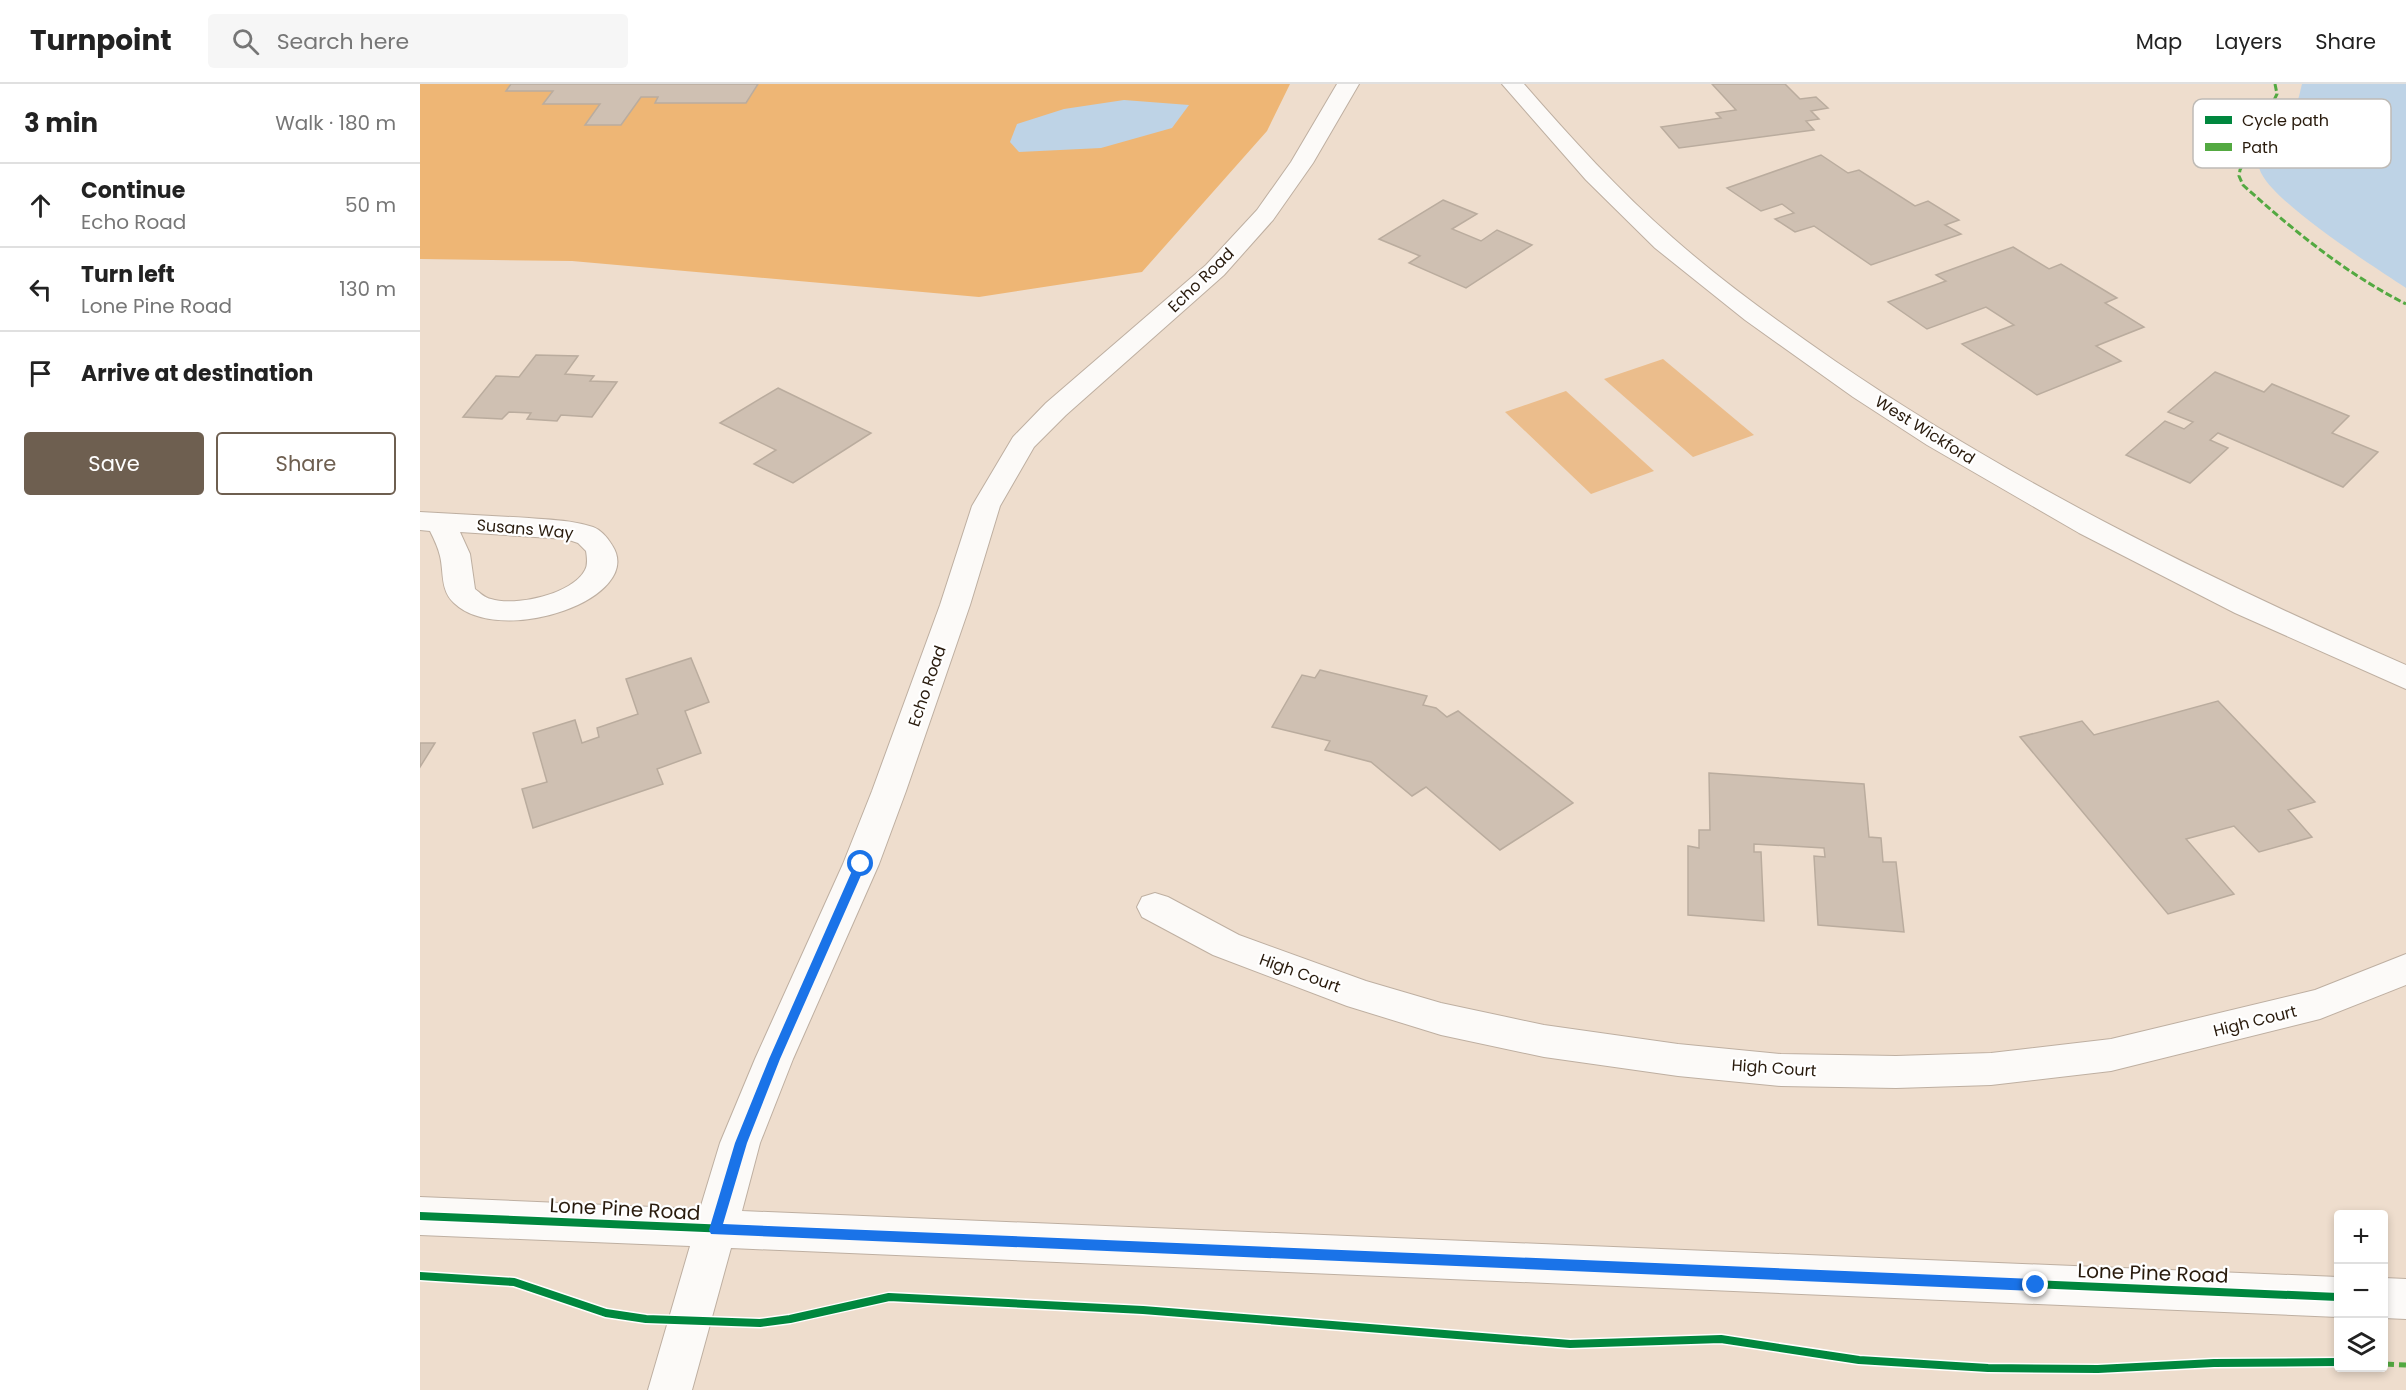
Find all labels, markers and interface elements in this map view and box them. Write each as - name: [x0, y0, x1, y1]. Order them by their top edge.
- search box: [208, 14, 628, 68]
- text: Turnpoint: [30, 21, 172, 60]
- icon: search: [229, 25, 262, 58]
- text: Search here: [277, 26, 409, 57]
- text: Map: [2136, 27, 2182, 56]
- text: Layers: [2215, 27, 2282, 56]
- text: Share: [2315, 27, 2376, 56]
- legend: [2193, 99, 2391, 168]
- text: 3 min: [24, 105, 98, 141]
- text: Walk · 180 m: [275, 109, 396, 137]
- text: Cycle path: [2242, 109, 2329, 132]
- text: Path: [2242, 136, 2278, 159]
- text: Continue: [81, 175, 185, 206]
- icon: ahead: [24, 189, 57, 222]
- text: 50 m: [345, 191, 396, 219]
- text: Echo Road: [81, 208, 186, 236]
- street label: Echo Road: [1163, 242, 1239, 318]
- text: Turn left: [81, 259, 175, 290]
- icon: left: [24, 273, 57, 306]
- text: 130 m: [339, 275, 396, 303]
- text: Lone Pine Road: [81, 292, 232, 320]
- icon: arrive: [24, 357, 57, 390]
- text: Arrive at destination: [81, 358, 313, 389]
- street label: West Wickford: [1871, 390, 1979, 470]
- button: Save: [24, 432, 204, 495]
- button: Share: [216, 432, 396, 495]
- street label: Susans Way: [476, 513, 574, 545]
- street label: Echo Road: [902, 642, 952, 730]
- route start: [847, 850, 873, 876]
- street label: High Court: [1256, 948, 1344, 998]
- street label: High Court: [2211, 1000, 2299, 1042]
- street label: High Court: [1731, 1054, 1817, 1082]
- street label: Lone Pine Road: [549, 1191, 701, 1227]
- map controls: [2334, 1210, 2388, 1372]
- button: +: [2334, 1210, 2388, 1264]
- street label: Lone Pine Road: [2077, 1256, 2229, 1290]
- button: −: [2334, 1264, 2388, 1318]
- route end: [2022, 1271, 2048, 1297]
- button: layers: [2334, 1318, 2388, 1372]

